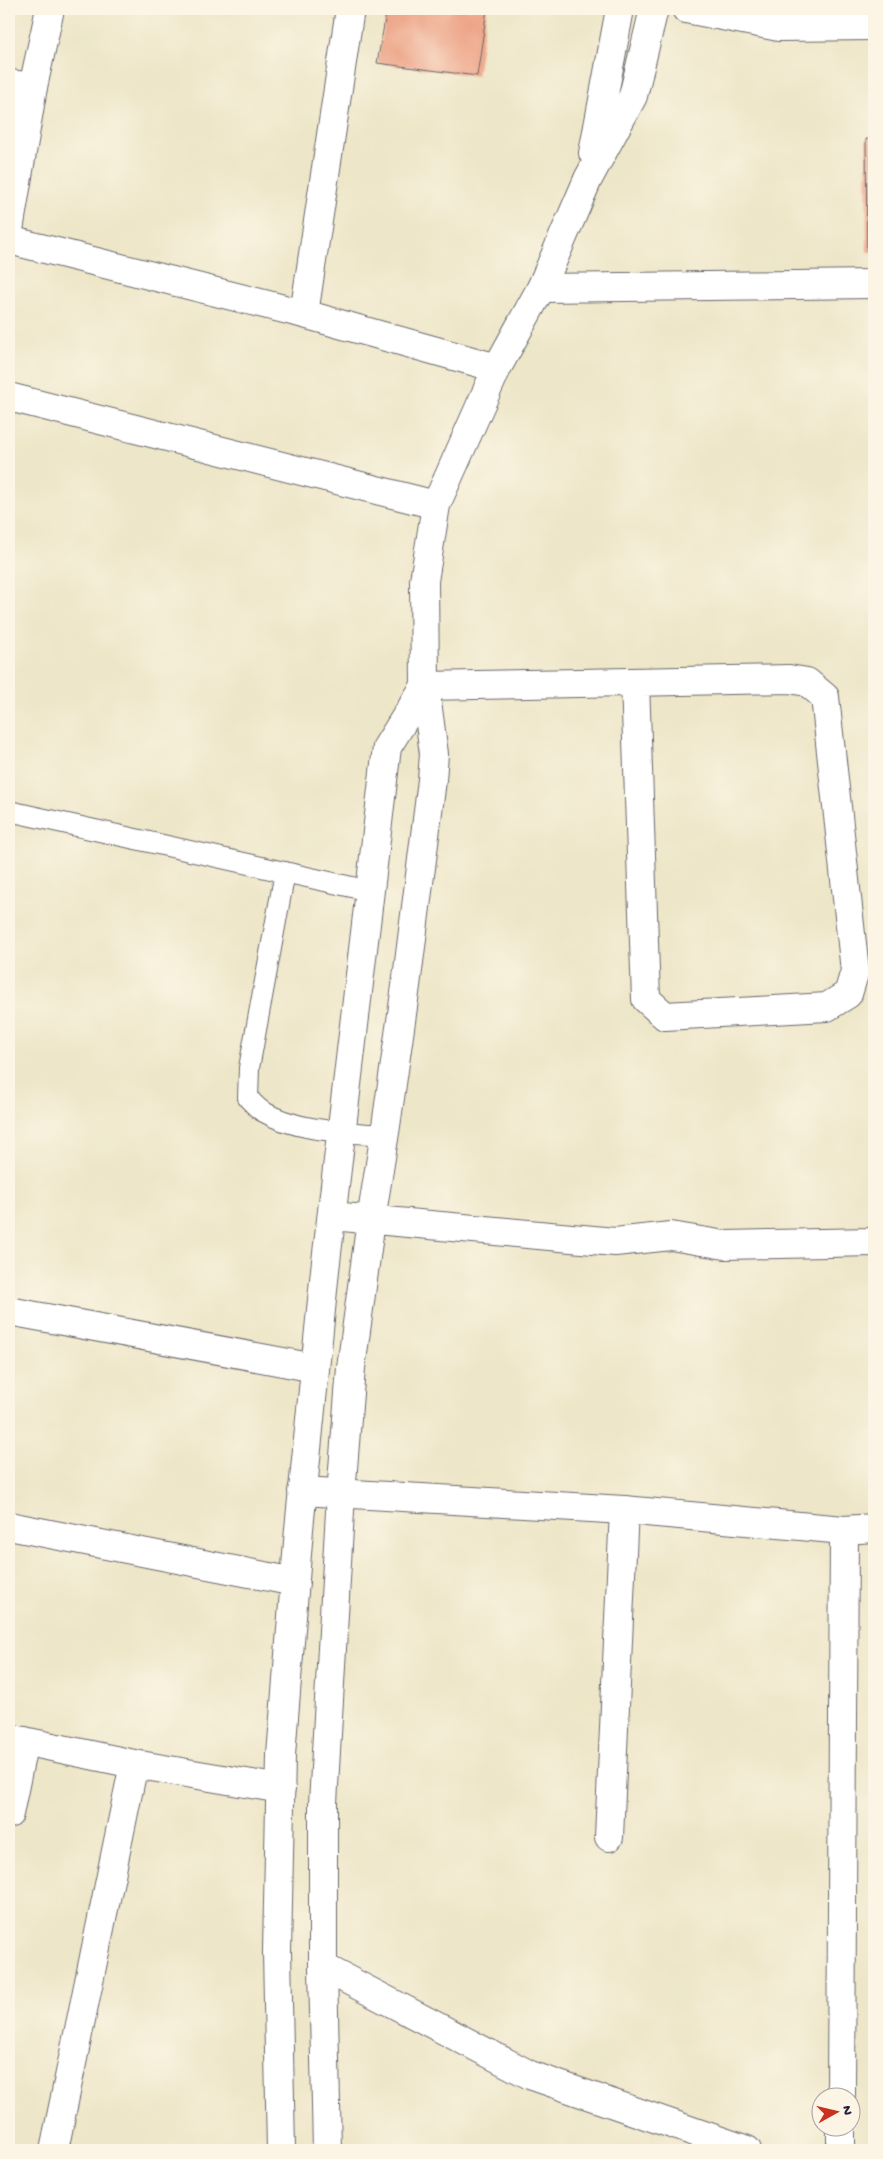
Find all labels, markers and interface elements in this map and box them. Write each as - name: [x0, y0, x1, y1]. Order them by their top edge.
- north arrow: [810, 2086, 860, 2136]
- text: N: [837, 2105, 855, 2116]

